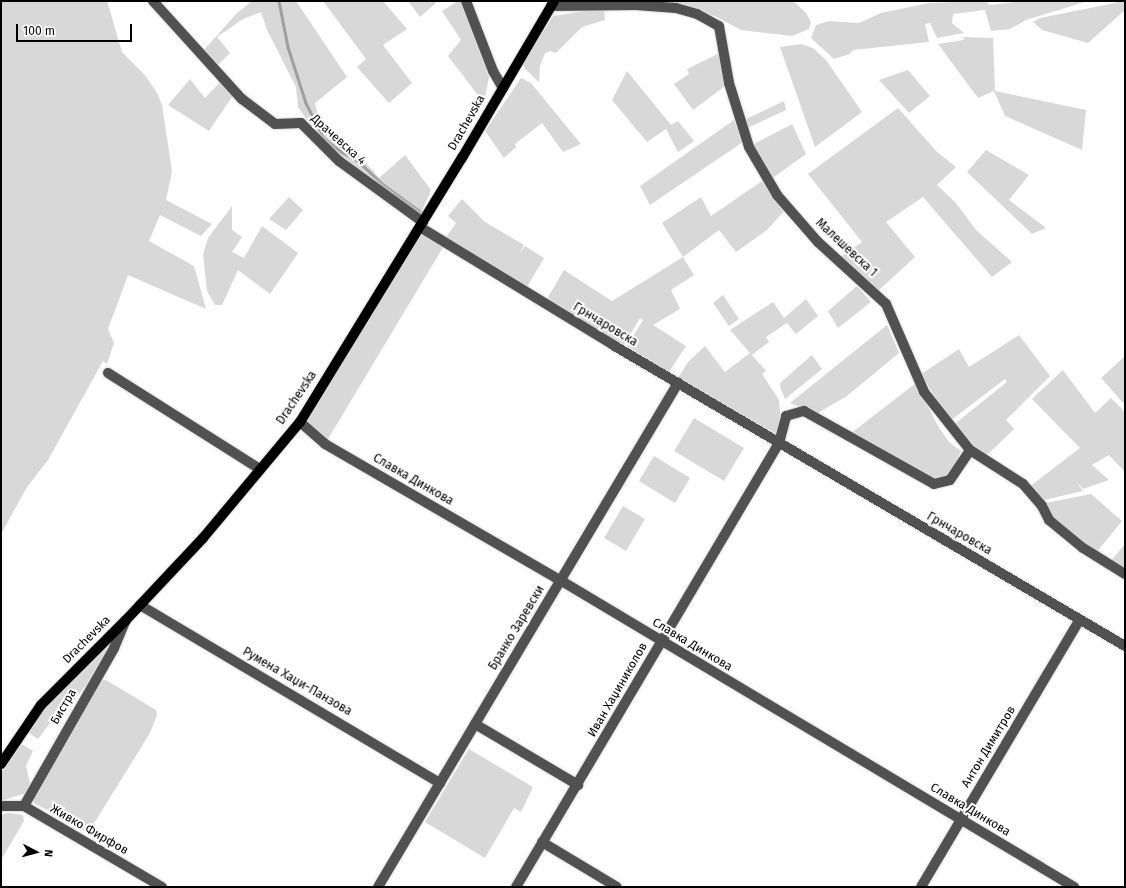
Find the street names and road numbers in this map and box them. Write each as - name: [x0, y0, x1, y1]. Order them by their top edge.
- street label: Drachevska: [445, 93, 489, 153]
- street label: Драчевска 4: [308, 112, 368, 168]
- street label: Малешевска 1: [812, 216, 880, 280]
- street label: Грнчаровска: [570, 300, 640, 350]
- street label: Drachevska: [274, 368, 320, 428]
- street label: Славка Динкова: [370, 451, 456, 509]
- street label: Грнчаровска: [924, 510, 994, 558]
- street label: Бранко Заревски: [486, 583, 548, 673]
- street label: Drachevska: [60, 613, 114, 667]
- street label: Славка Динкова: [649, 615, 735, 675]
- street label: Иван Хаџиниколов: [585, 640, 651, 740]
- street label: Румена Хаџи-Панзова: [240, 645, 354, 719]
- street label: Бистра: [48, 687, 80, 727]
- street label: Антон Димитров: [959, 704, 1019, 790]
- street label: Славка Динкова: [927, 780, 1013, 840]
- street label: Живко Фирфов: [47, 802, 131, 858]

